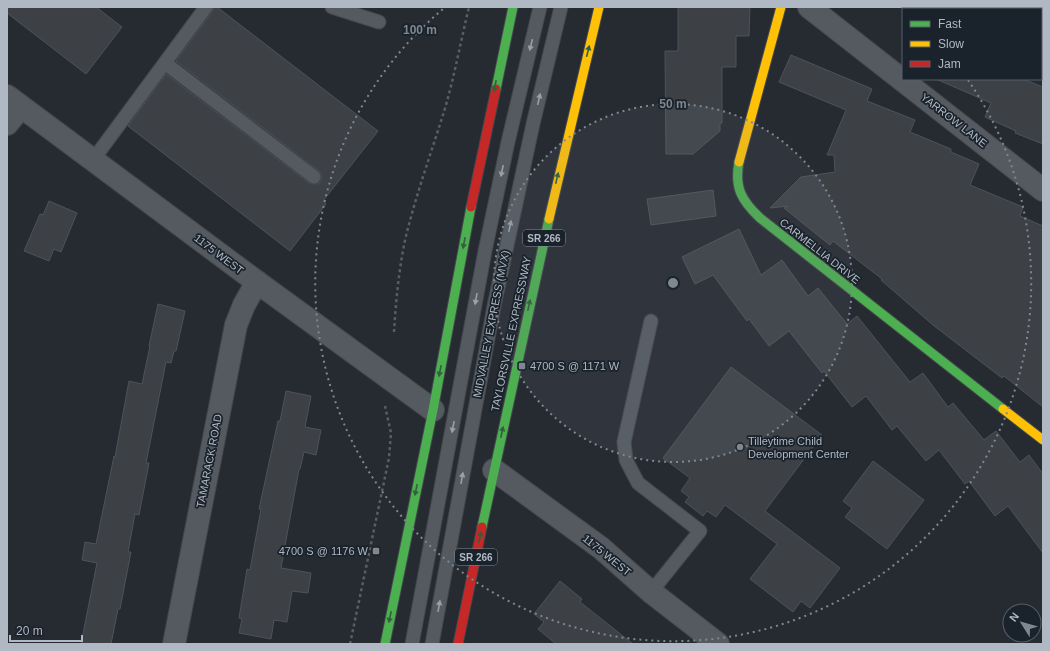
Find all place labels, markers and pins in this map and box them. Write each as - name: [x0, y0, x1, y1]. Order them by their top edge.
- centre of rings: [666, 276, 680, 290]
- place label: 4700 S @ 1171 W: [530, 360, 620, 372]
- marker: 4700 S @ 1171 W: [517, 361, 527, 371]
- place label: Tilleytime Child Development Center: [748, 435, 849, 460]
- marker: Tilleytime Child Development Center: [735, 442, 745, 452]
- place label: 4700 S @ 1176 W: [279, 545, 369, 557]
- marker: 4700 S @ 1176 W: [371, 546, 381, 556]

